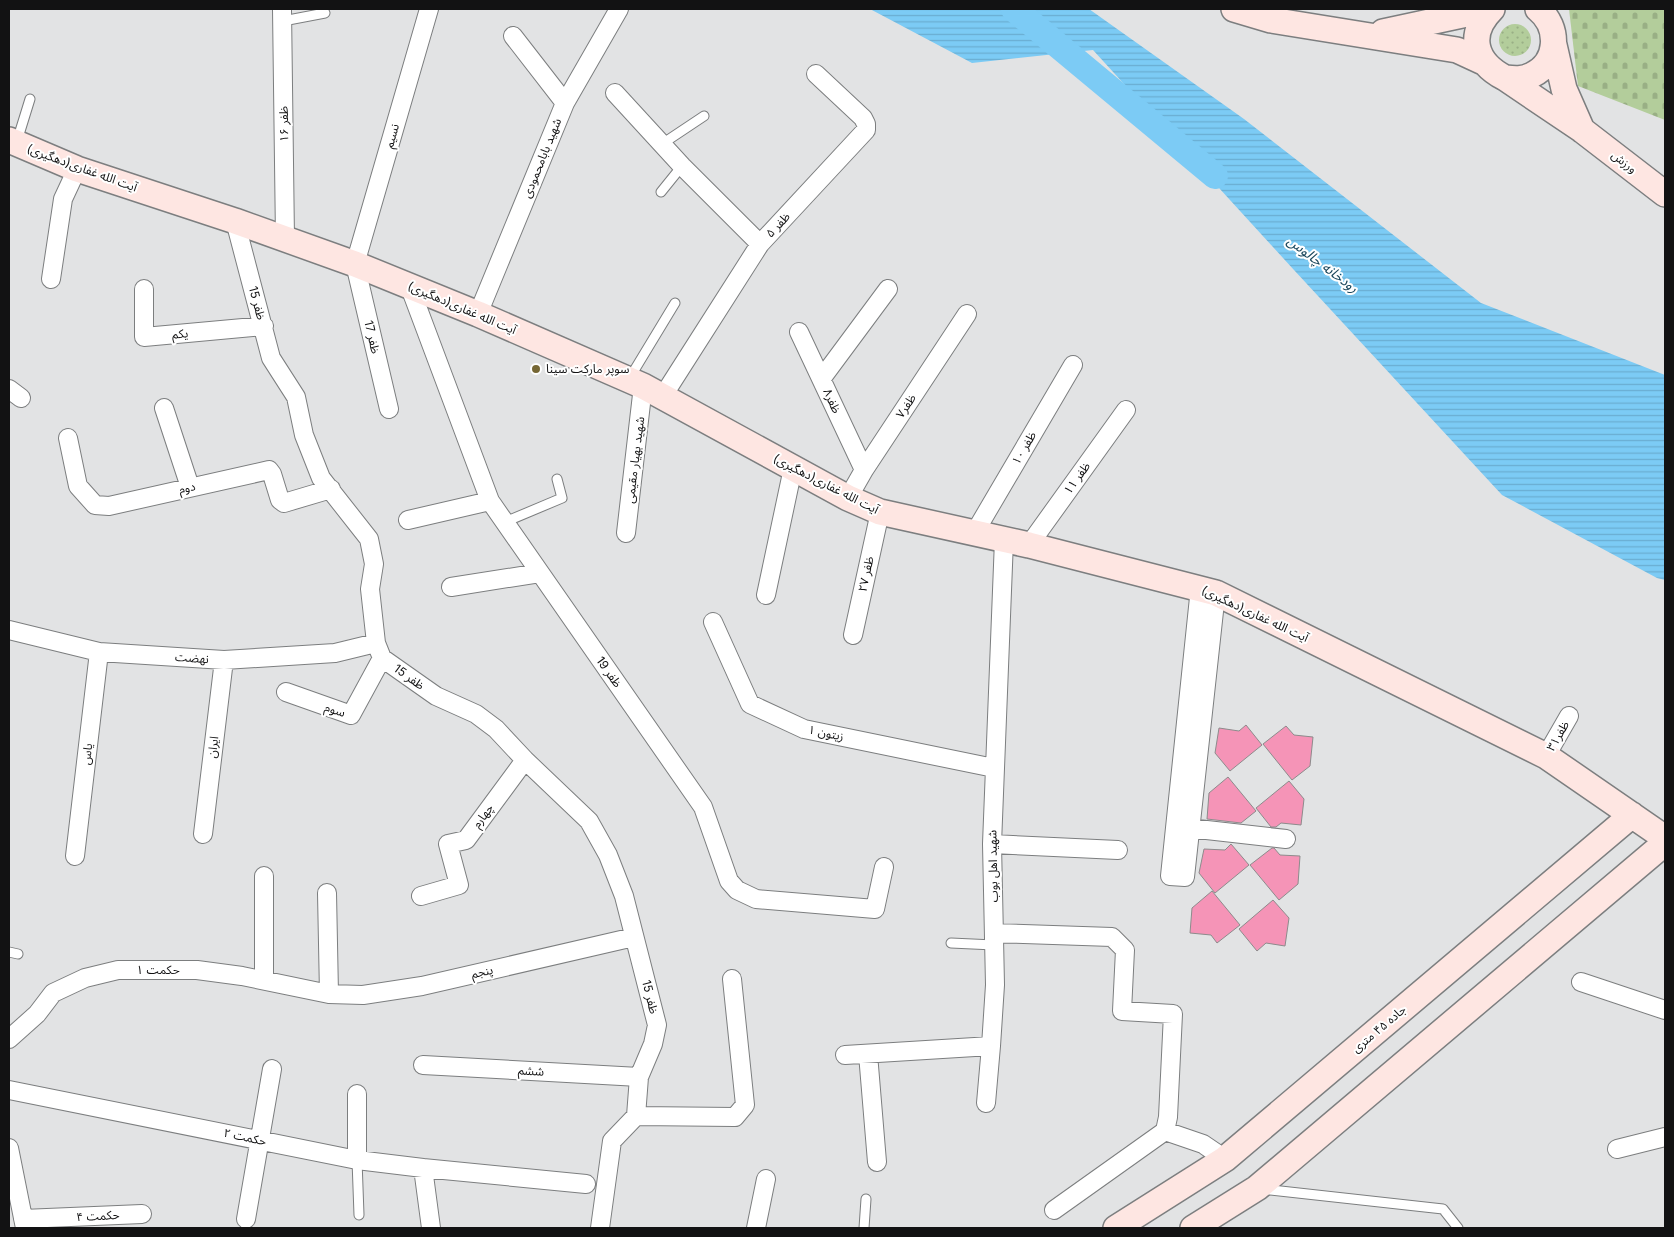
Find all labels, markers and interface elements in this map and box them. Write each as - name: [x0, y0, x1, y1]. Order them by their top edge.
- street label: ظفر ۱۶: [276, 106, 291, 142]
- street label: شهید بابامحمودی: [519, 116, 564, 200]
- street label: نسیم: [381, 122, 404, 150]
- street label: آیت الله غفاری(دهگیری): [25, 141, 140, 195]
- street label: ورزش: [1609, 147, 1640, 176]
- street label: ظفر ۵: [762, 209, 793, 240]
- water label: رودخانه چالوس: [1283, 231, 1362, 297]
- street label: آیت الله غفاری(دهگیری): [406, 278, 519, 337]
- street label: ظفر 15: [246, 284, 269, 321]
- street label: ظفر 17: [361, 319, 384, 355]
- street label: یکم: [171, 325, 189, 344]
- place label: سوپر مارکت سینا: [546, 361, 629, 377]
- marker: سوپر مارکت سینا: [530, 363, 542, 375]
- street label: ظفر۸: [820, 386, 845, 416]
- street label: ظفر۷: [892, 391, 919, 421]
- street label: شهید بهیار مقیمی: [622, 416, 647, 504]
- street label: ظفر ۱۰: [1008, 428, 1039, 467]
- street label: آیت الله غفاری(دهگیری): [771, 450, 882, 517]
- street label: ظفر ۱۱: [1060, 459, 1093, 497]
- street label: دوم: [177, 478, 198, 499]
- street label: ظفر ۲۷: [854, 555, 877, 593]
- street label: آیت الله غفاری(دهگیری): [1199, 582, 1312, 645]
- street label: نهضت: [175, 649, 209, 666]
- street label: ظفر 19: [593, 653, 625, 690]
- street label: ظفر 15: [391, 660, 428, 693]
- street label: سوم: [322, 699, 347, 722]
- street label: ظفر۳۱: [1543, 718, 1572, 754]
- street label: زیتون ۱: [807, 721, 845, 744]
- street label: ایران: [204, 735, 221, 759]
- street label: یاس: [78, 742, 95, 766]
- street label: چهارم: [469, 801, 498, 832]
- street label: شهید اهل بوب: [984, 830, 1001, 902]
- street label: حکمت ۱: [136, 962, 180, 977]
- street label: پنجم: [469, 962, 495, 983]
- street label: ظفر 15: [639, 978, 662, 1015]
- street label: جاده ۴۵ متری: [1348, 1002, 1409, 1056]
- street label: ششم: [517, 1062, 545, 1081]
- street label: حکمت ۲: [222, 1125, 268, 1148]
- street label: حکمت ۴: [76, 1207, 120, 1224]

